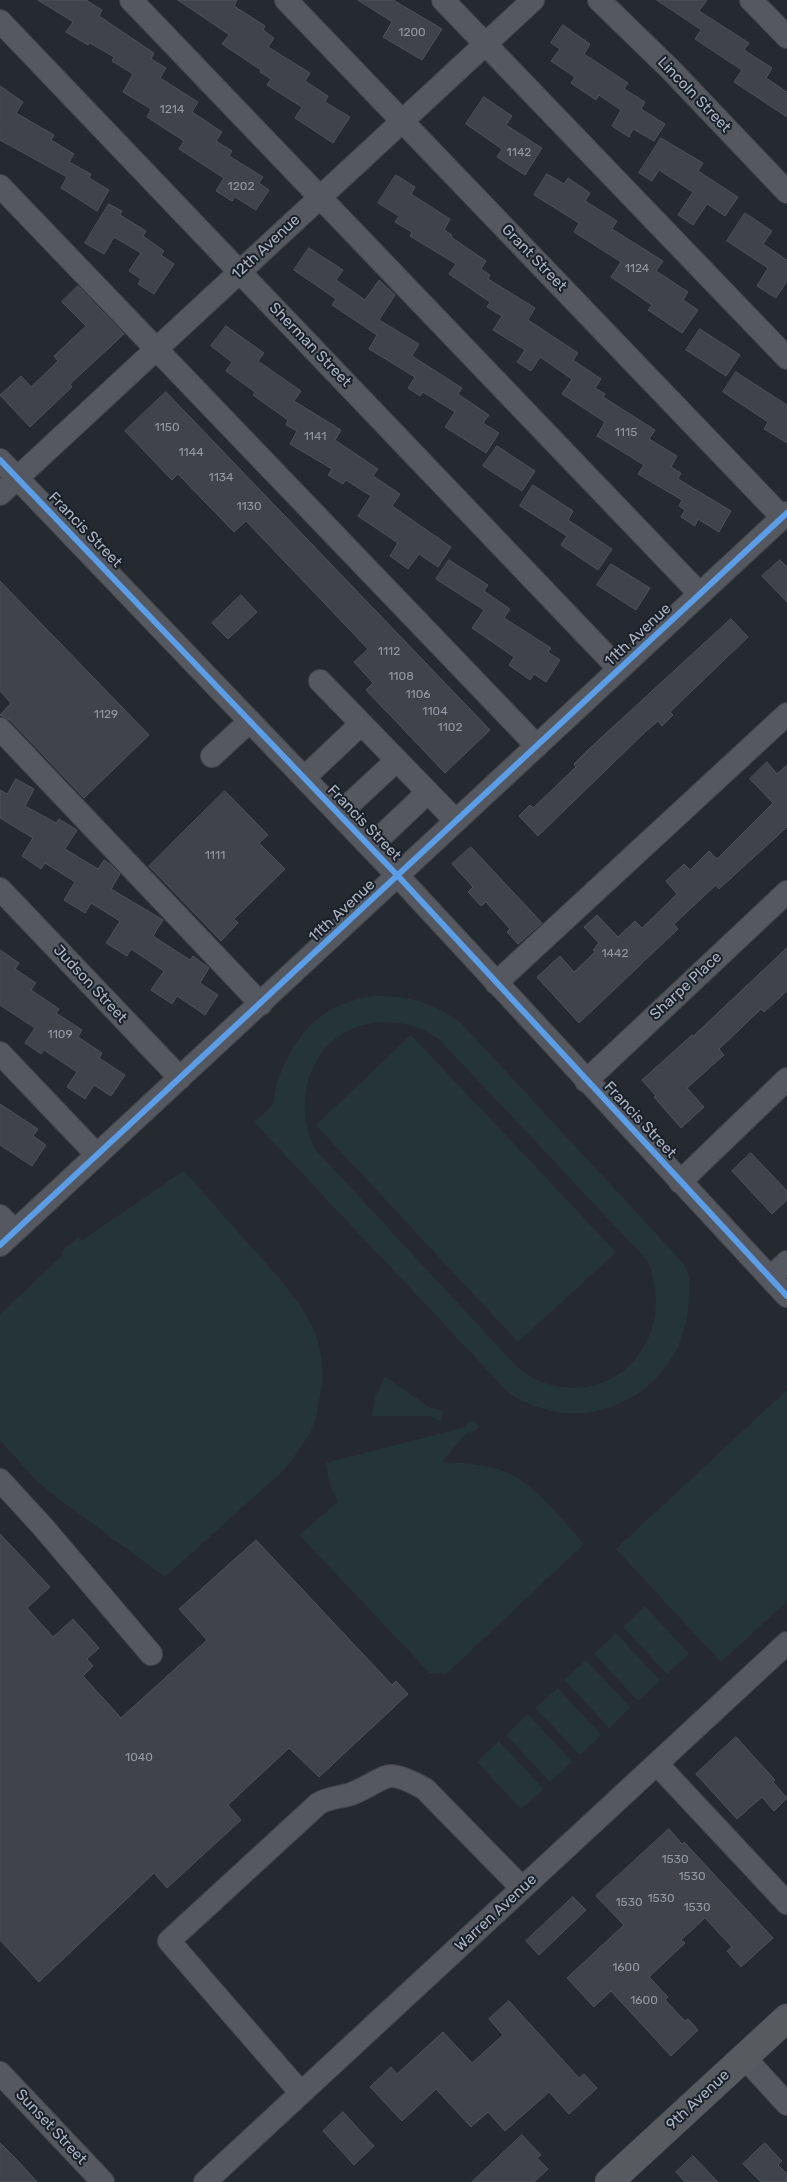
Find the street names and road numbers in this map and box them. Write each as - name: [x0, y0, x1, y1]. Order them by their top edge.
- street label: Lincoln Street: [654, 54, 734, 136]
- street label: 12th Avenue: [228, 211, 304, 283]
- street label: Grant Street: [498, 221, 570, 295]
- street label: Sherman Street: [265, 299, 355, 391]
- street label: Francis Street: [44, 488, 126, 572]
- street label: 11th Avenue: [601, 600, 675, 670]
- street label: Francis Street: [323, 781, 405, 865]
- street label: 11th Avenue: [305, 876, 379, 946]
- street label: Judson Street: [49, 941, 131, 1027]
- street label: Sharpe Place: [646, 948, 726, 1024]
- street label: Francis Street: [600, 1078, 680, 1162]
- street label: Warren Avenue: [451, 1871, 541, 1955]
- street label: 9th Avenue: [663, 2066, 733, 2134]
- street label: Sunset Street: [12, 2086, 90, 2168]

